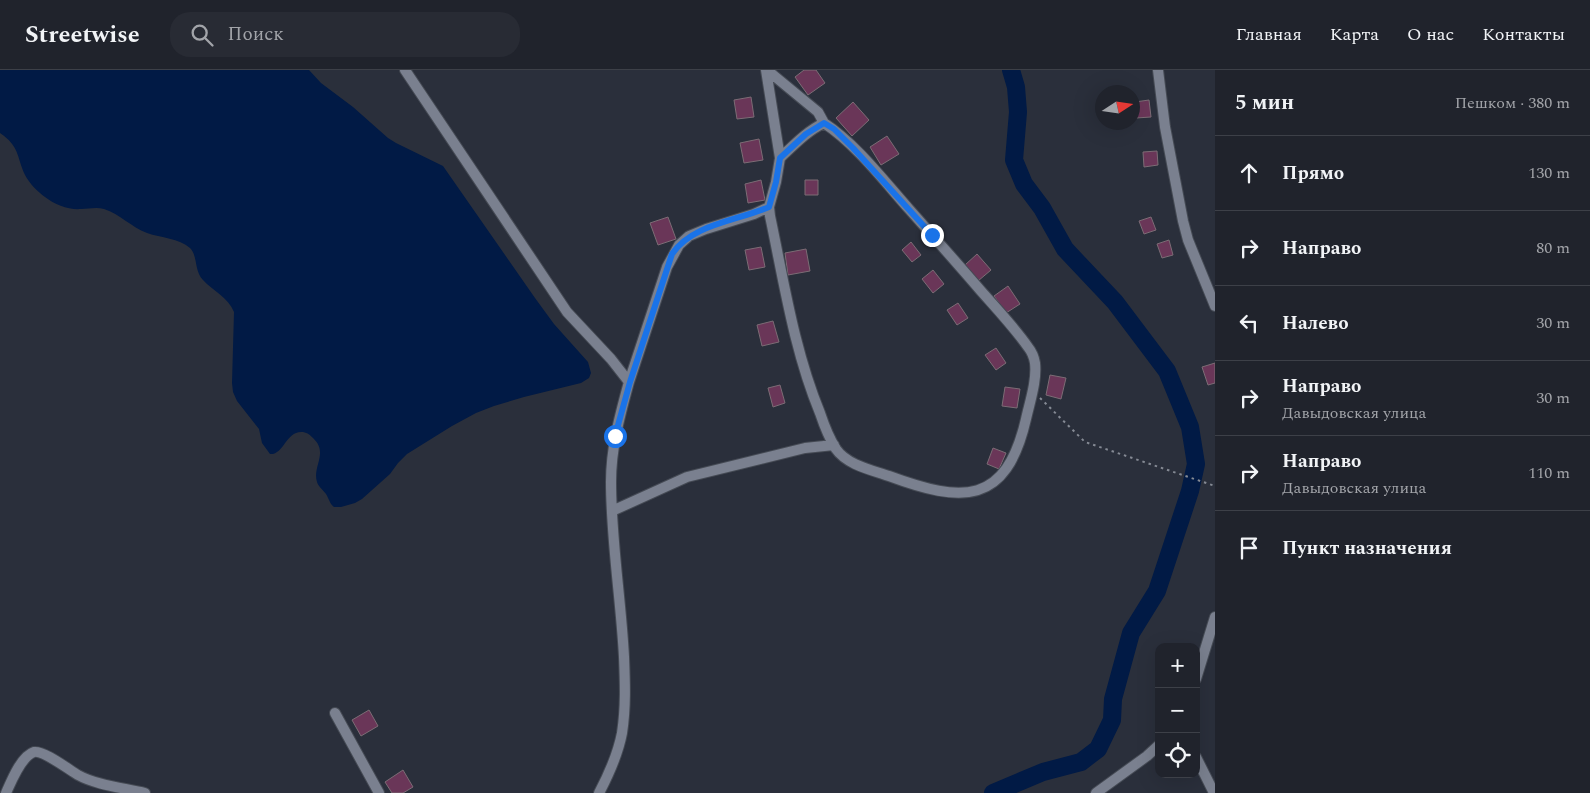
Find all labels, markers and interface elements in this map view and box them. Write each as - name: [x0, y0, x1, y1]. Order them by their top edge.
- search box: [170, 12, 520, 57]
- text: Streetwise: [25, 17, 140, 53]
- text: Поиск: [228, 20, 284, 49]
- icon: search: [188, 21, 216, 49]
- text: Главная: [1236, 21, 1302, 48]
- text: Карта: [1330, 21, 1379, 48]
- text: О нас: [1407, 21, 1454, 48]
- text: Контакты: [1482, 21, 1565, 48]
- north arrow: [1095, 85, 1140, 130]
- text: 5 мин: [1235, 87, 1294, 119]
- text: Пешком · 380 m: [1455, 91, 1570, 115]
- icon: ahead: [1235, 159, 1263, 187]
- text: Прямо: [1282, 159, 1344, 188]
- text: 130 m: [1528, 161, 1570, 185]
- route end: [921, 224, 944, 247]
- icon: right: [1235, 234, 1263, 262]
- text: Направо: [1282, 234, 1361, 263]
- text: 80 m: [1536, 236, 1570, 260]
- icon: left: [1235, 309, 1263, 337]
- text: Налево: [1282, 309, 1349, 338]
- text: 30 m: [1536, 311, 1570, 335]
- text: Направо: [1282, 372, 1361, 401]
- icon: right: [1235, 384, 1263, 412]
- text: 30 m: [1536, 386, 1570, 410]
- text: Давыдовская улица: [1282, 401, 1426, 425]
- route start: [604, 425, 627, 448]
- text: Направо: [1282, 447, 1361, 476]
- icon: right: [1235, 459, 1263, 487]
- text: 110 m: [1528, 461, 1570, 485]
- text: Давыдовская улица: [1282, 476, 1426, 500]
- icon: arrive: [1235, 534, 1263, 562]
- text: Пункт назначения: [1282, 534, 1452, 563]
- map controls: [1155, 643, 1200, 778]
- button: +: [1155, 643, 1200, 688]
- button: −: [1155, 688, 1200, 733]
- button: locate: [1155, 733, 1200, 778]

